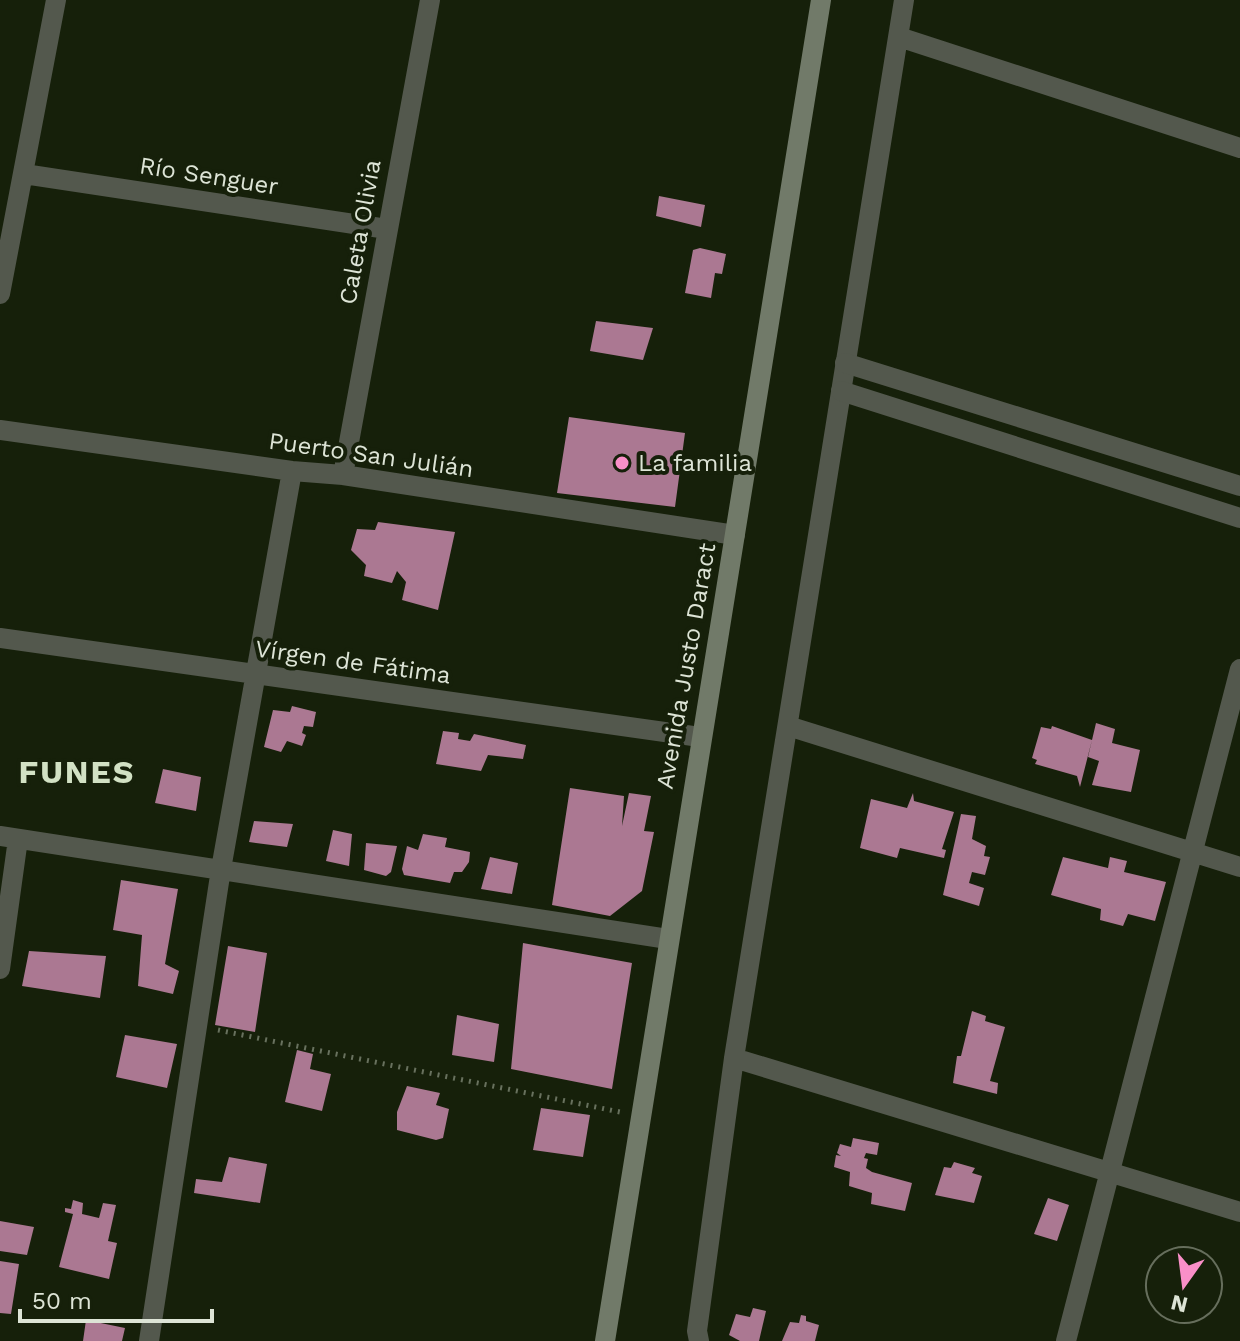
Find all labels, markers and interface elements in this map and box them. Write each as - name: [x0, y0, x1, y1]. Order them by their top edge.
- street label: Río Senguer: [138, 151, 281, 201]
- street label: Caleta Olivia: [334, 158, 386, 306]
- street label: Puerto San Julián: [267, 427, 475, 483]
- place label: La familia: [638, 449, 752, 477]
- marker: La familia: [613, 454, 631, 472]
- street label: Avenida Justo Daract: [651, 541, 721, 791]
- street label: Vírgen de Fátima: [253, 634, 453, 690]
- district label: FUNES: [19, 753, 135, 791]
- north arrow: [1144, 1245, 1224, 1325]
- scale bar: [20, 1273, 212, 1323]
- text: 50 m: [32, 1287, 92, 1315]
- text: N: [1168, 1290, 1190, 1318]

